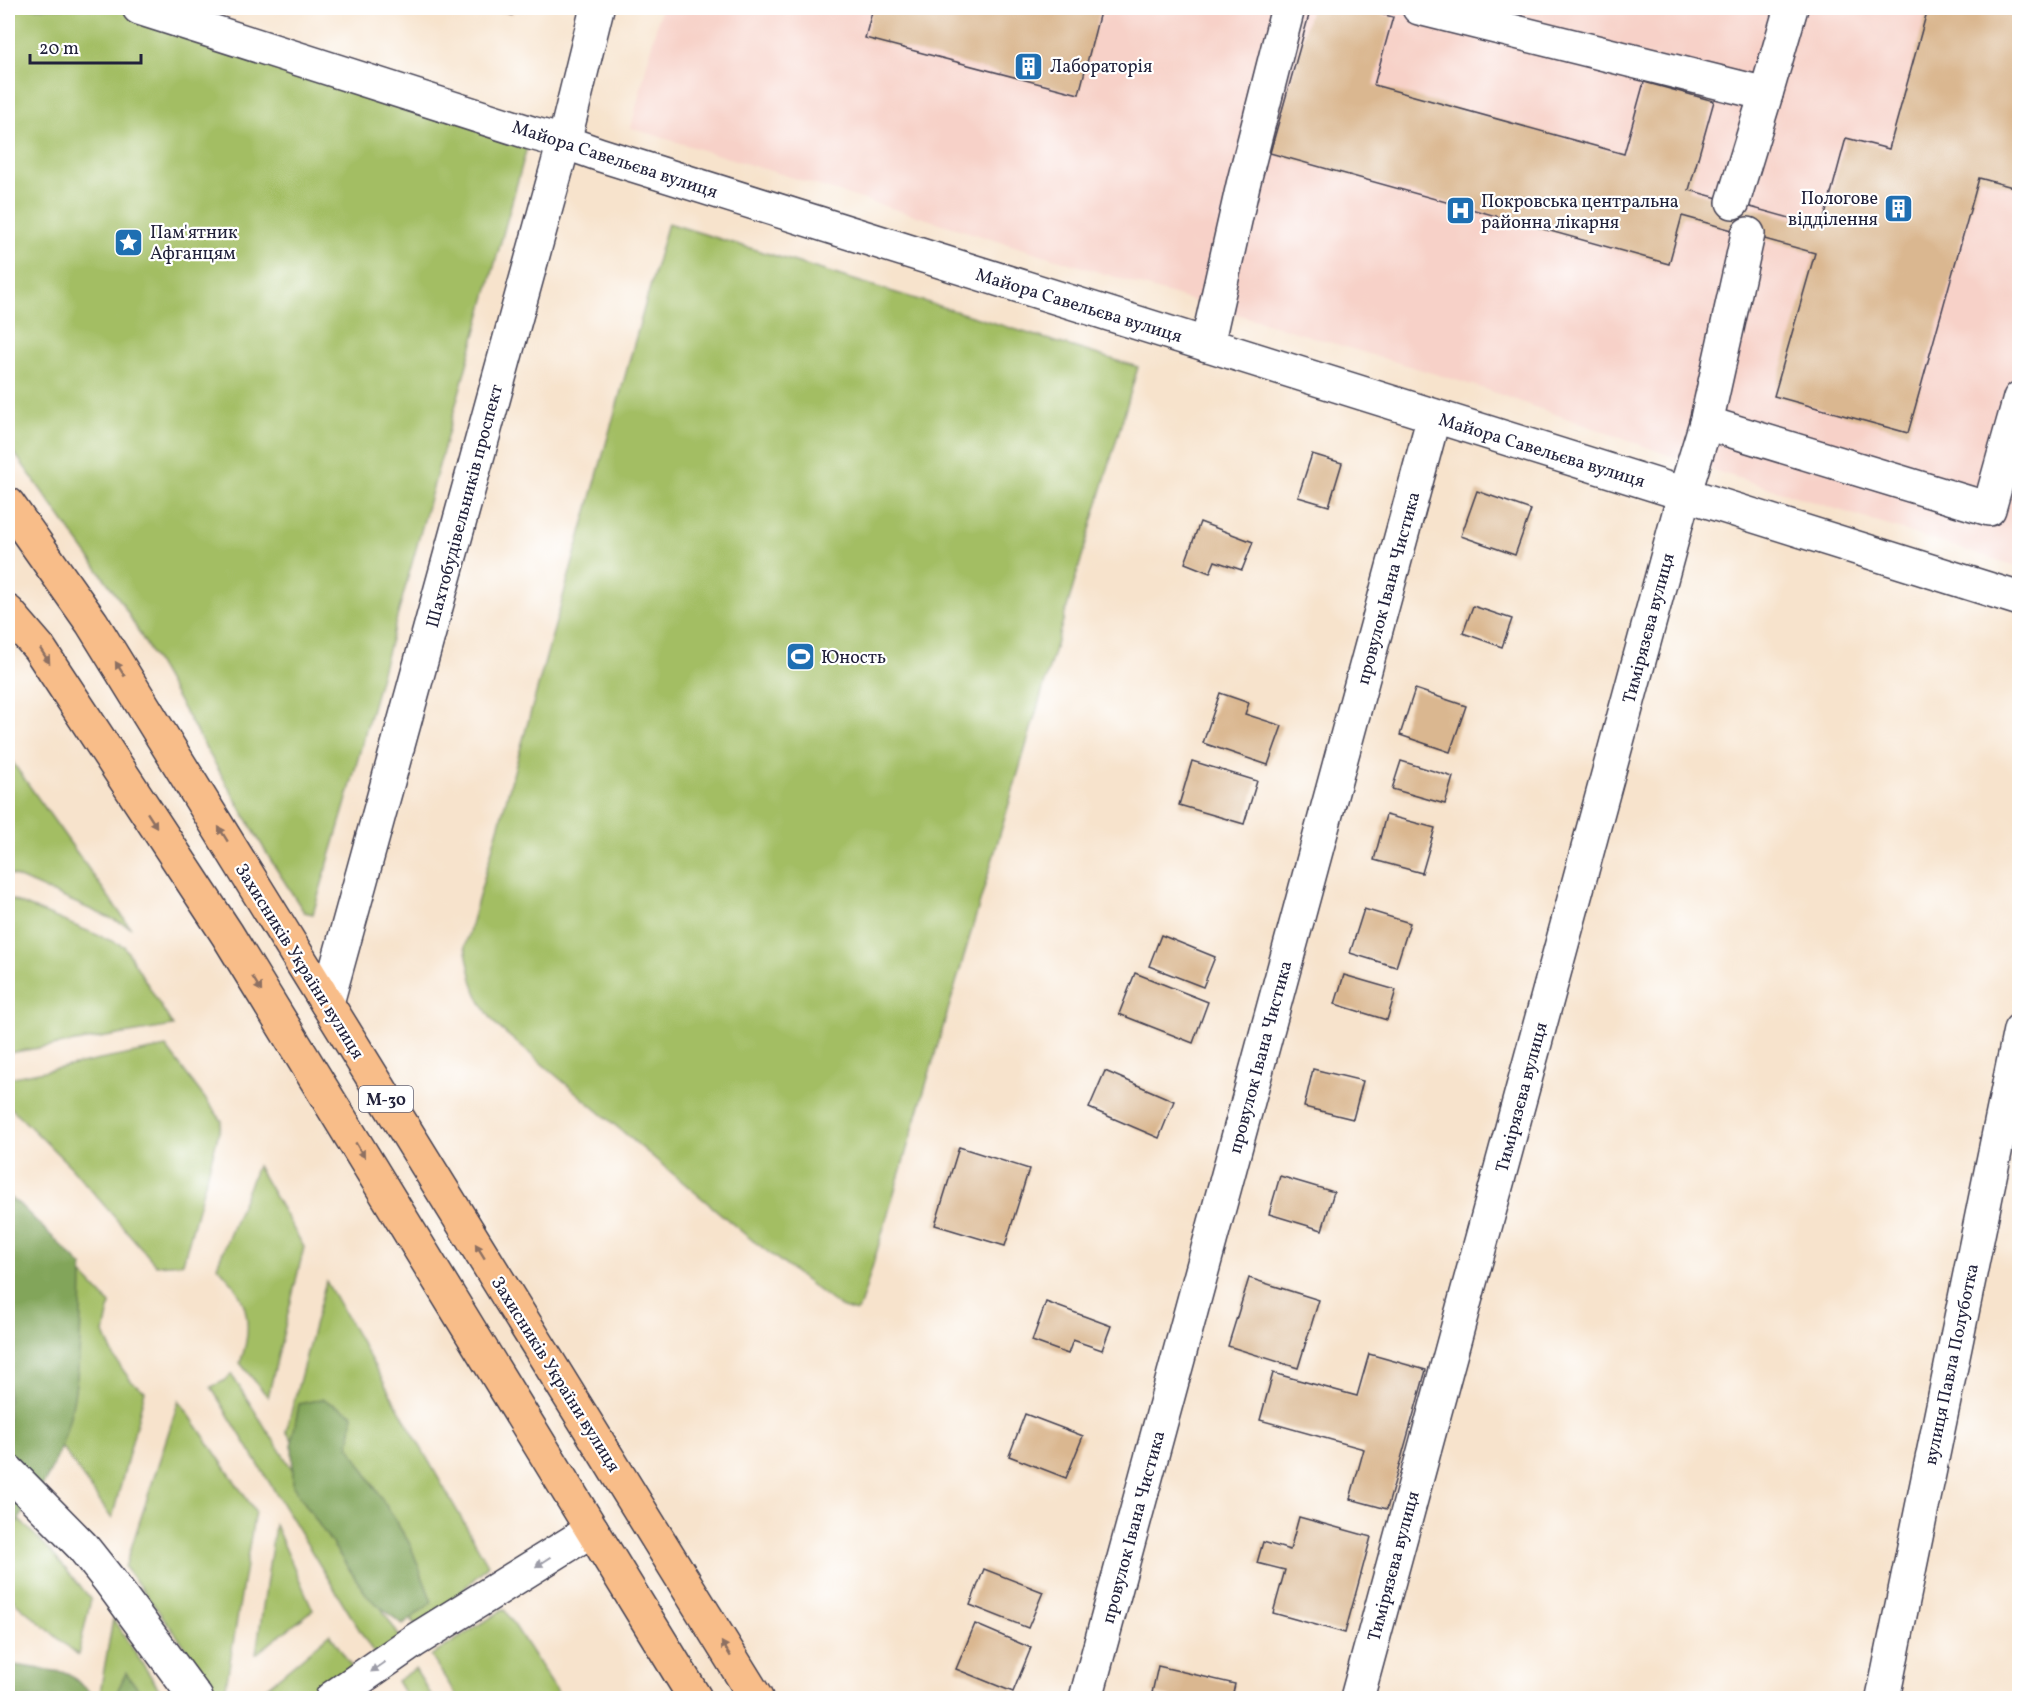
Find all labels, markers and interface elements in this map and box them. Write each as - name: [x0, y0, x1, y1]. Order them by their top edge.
- scale bar: [30, 27, 141, 65]
- text: 20 m: [39, 37, 79, 62]
- building icon: Лабораторія: [1013, 50, 1045, 82]
- place label: Лабораторія: [1050, 55, 1152, 80]
- street label: Майора Савельєва вулиця: [508, 115, 721, 206]
- place label: Пологове відділення: [1788, 187, 1878, 233]
- place label: Покровська центральна районна лікарня: [1481, 190, 1679, 236]
- building icon: Пологове відділення: [1883, 192, 1915, 224]
- hospital icon: Покровська центральна районна лікарня: [1444, 195, 1476, 227]
- place label: Пам'ятник Афганцям: [150, 221, 238, 267]
- place icon: Пам'ятник Афганцям: [113, 226, 145, 258]
- street label: Майора Савельєва вулиця: [972, 263, 1185, 350]
- street label: Шахтобудівельників проспект: [421, 382, 510, 631]
- street label: Майора Савельєва вулиця: [1435, 408, 1648, 495]
- street label: провулок Івана Чистика: [1352, 489, 1427, 688]
- street label: Тимірязєва вулиця: [1617, 550, 1682, 706]
- sports icon: Юность: [784, 641, 816, 673]
- place label: Юность: [821, 646, 886, 671]
- one-way arrow: [39, 648, 51, 664]
- one-way arrow: [115, 661, 126, 677]
- one-way arrow: [146, 811, 157, 828]
- one-way arrow: [217, 826, 228, 843]
- street label: Захисників України вулиця: [228, 859, 369, 1064]
- street label: провулок Івана Чистика: [1224, 958, 1299, 1157]
- one-way arrow: [252, 976, 263, 992]
- street label: Тимірязєва вулиця: [1490, 1019, 1555, 1175]
- road number: М-30: [359, 1086, 413, 1112]
- one-way arrow: [354, 1141, 365, 1158]
- one-way arrow: [474, 1242, 485, 1259]
- street label: вулиця Павла Полуботка: [1919, 1261, 1986, 1467]
- street label: Захисників України вулиця: [484, 1272, 625, 1477]
- street label: провулок Івана Чистика: [1097, 1428, 1172, 1627]
- street label: Тимірязєва вулиця: [1362, 1488, 1427, 1644]
- one-way arrow: [535, 1556, 551, 1567]
- one-way arrow: [720, 1641, 731, 1657]
- one-way arrow: [371, 1661, 387, 1673]

